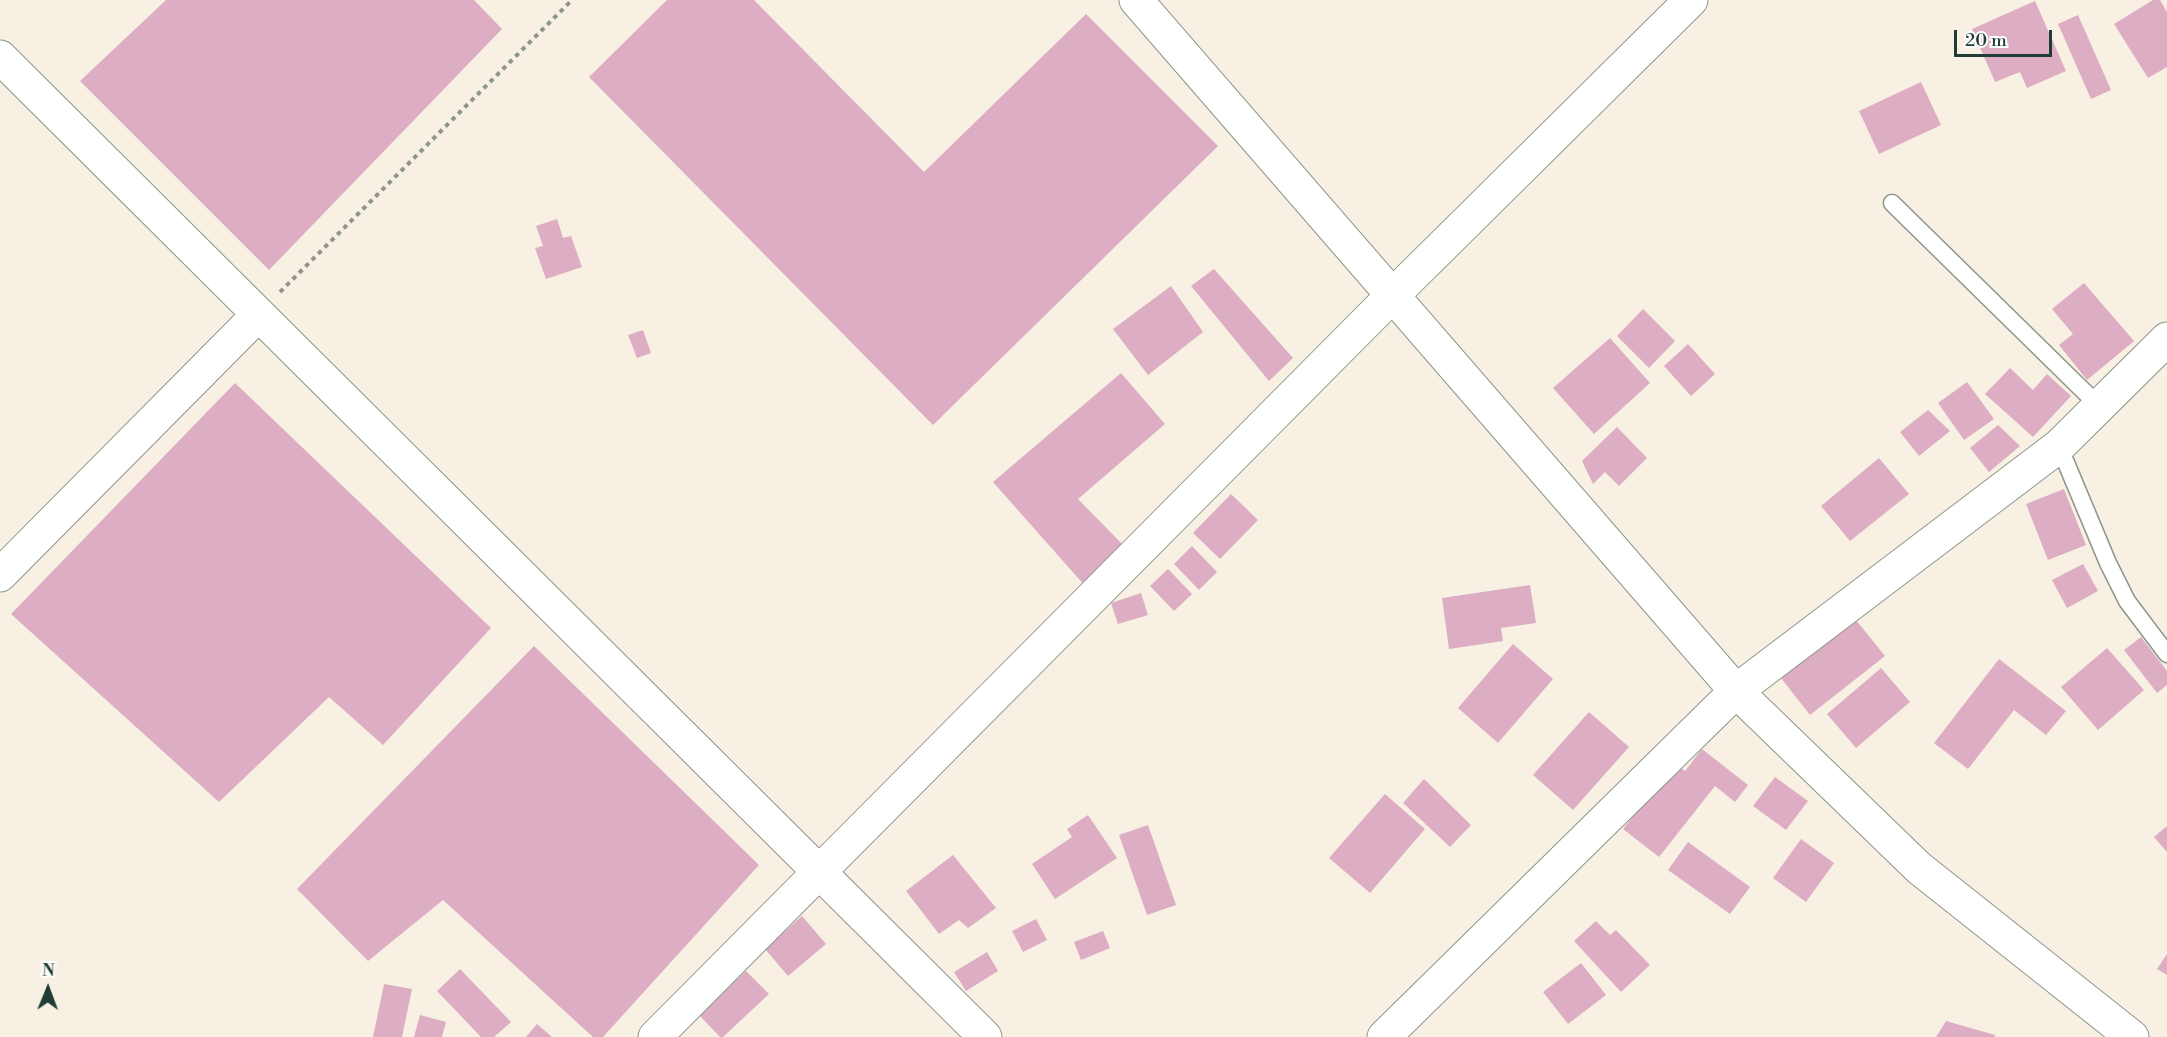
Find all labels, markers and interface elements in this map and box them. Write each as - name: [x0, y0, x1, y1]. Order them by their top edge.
- scale bar: [1957, 18, 2054, 56]
- text: 20 m: [1965, 29, 2007, 52]
- north arrow: [18, 959, 78, 1019]
- text: N: [42, 961, 55, 981]

